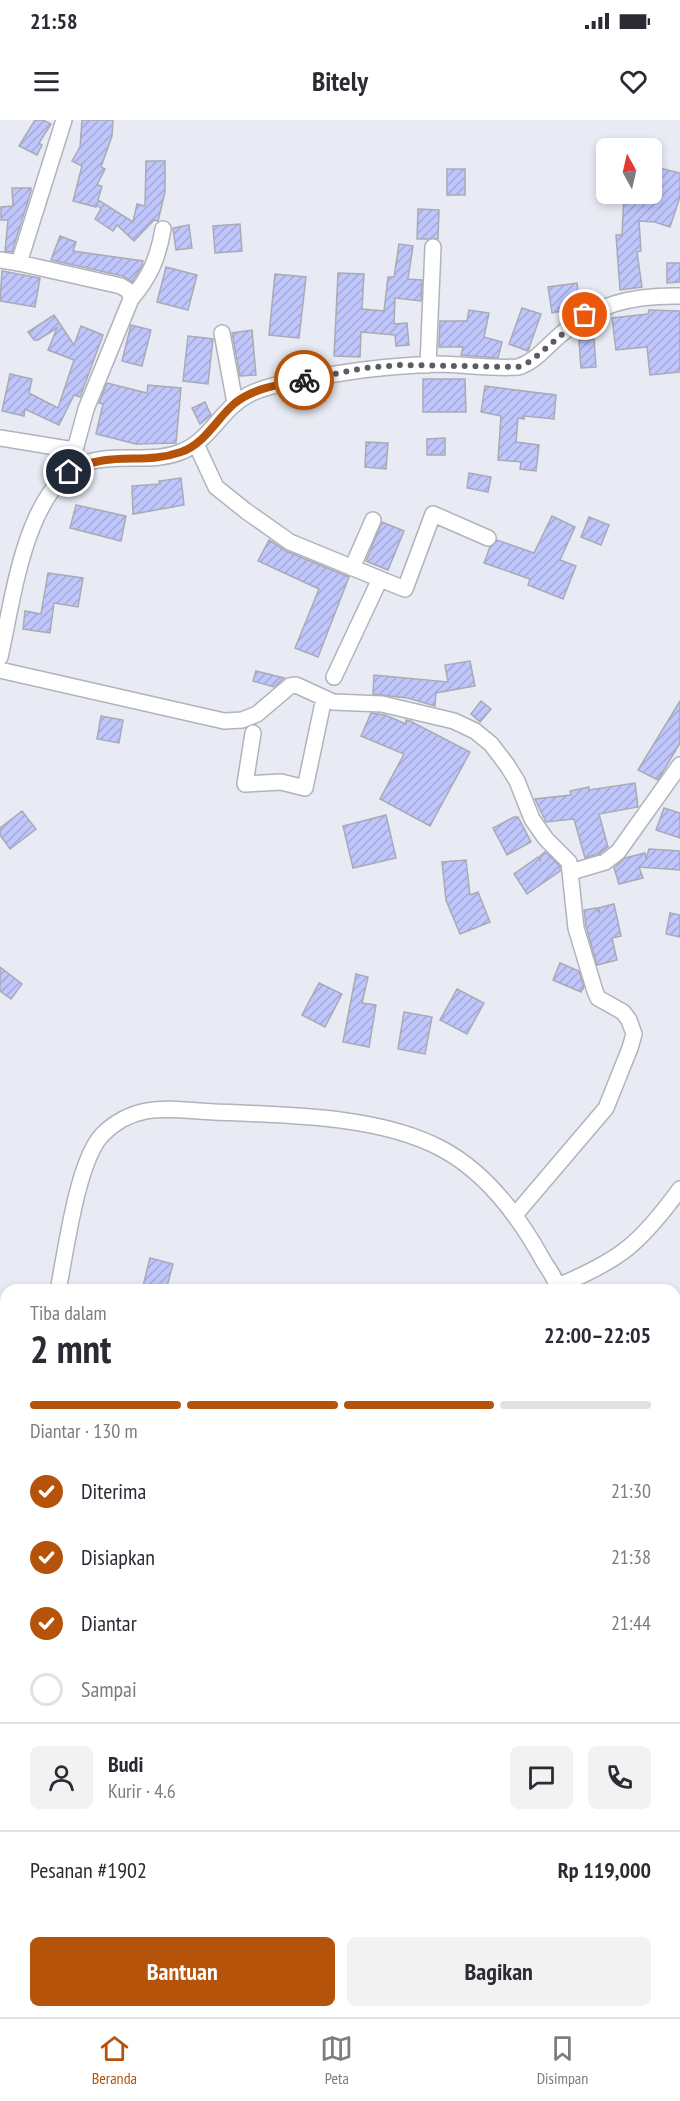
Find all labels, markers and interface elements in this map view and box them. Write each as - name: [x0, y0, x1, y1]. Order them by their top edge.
- text: 21:58: [30, 7, 78, 35]
- text: Bitely: [312, 64, 368, 98]
- icon: menu: [30, 65, 63, 98]
- icon: heart: [617, 65, 650, 98]
- north arrow: [596, 138, 662, 204]
- map controls: [596, 138, 662, 204]
- pin: [559, 289, 610, 340]
- icon: bag: [568, 298, 601, 331]
- courier: [274, 350, 334, 410]
- icon: bike: [288, 364, 321, 397]
- pin: [43, 446, 94, 497]
- icon: home: [52, 455, 85, 488]
- text: Tiba dalam: [30, 1300, 107, 1326]
- text: 22:00–22:05: [544, 1321, 651, 1349]
- text: 2 mnt: [30, 1323, 111, 1374]
- text: Diantar · 130 m: [30, 1418, 138, 1444]
- icon: check: [30, 1475, 63, 1508]
- text: Diterima: [81, 1477, 146, 1505]
- text: 21:30: [611, 1478, 651, 1504]
- icon: check: [30, 1541, 63, 1574]
- text: Disiapkan: [81, 1543, 155, 1571]
- text: 21:38: [611, 1544, 651, 1570]
- icon: check: [30, 1607, 63, 1640]
- text: Diantar: [81, 1609, 137, 1637]
- text: 21:44: [611, 1610, 651, 1636]
- text: Sampai: [81, 1675, 137, 1703]
- button: person: [30, 1746, 93, 1809]
- button: chat: [510, 1746, 573, 1809]
- button: phone: [588, 1746, 651, 1809]
- text: Budi: [108, 1750, 143, 1778]
- text: Kurir · 4.6: [108, 1778, 176, 1804]
- text: Pesanan #1902: [30, 1856, 147, 1884]
- text: Rp 119,000: [558, 1856, 651, 1884]
- button: Bantuan: [30, 1937, 335, 2006]
- button: Bagikan: [347, 1937, 651, 2006]
- tab: Beranda: [92, 2032, 137, 2088]
- tab: Peta: [320, 2032, 353, 2088]
- tab: Disimpan: [537, 2032, 588, 2088]

